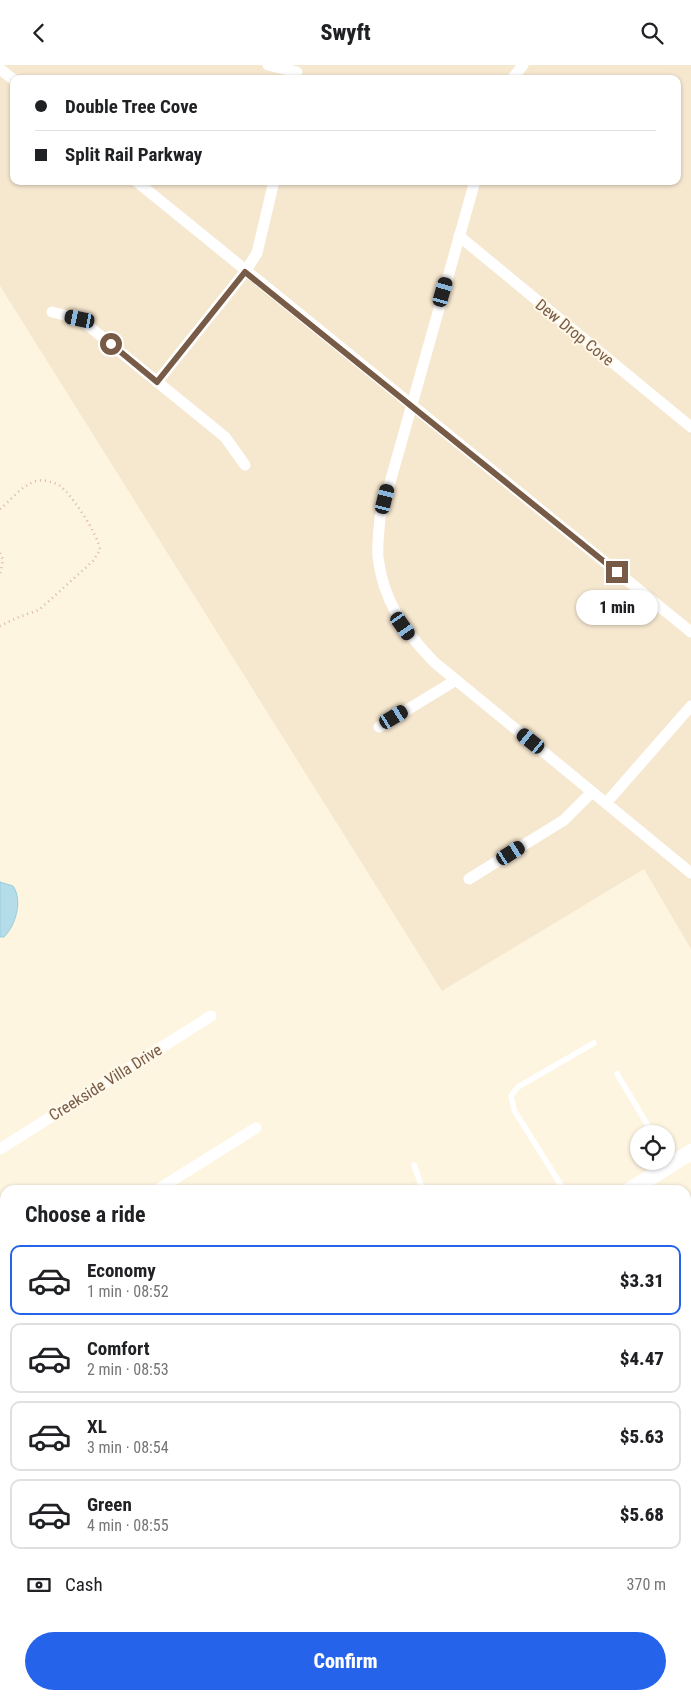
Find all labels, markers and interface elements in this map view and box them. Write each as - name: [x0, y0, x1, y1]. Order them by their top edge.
- icon: back: [25, 19, 53, 47]
- icon: search: [638, 19, 666, 47]
- text: Swyft: [320, 20, 371, 45]
- text: Double Tree Cove: [65, 95, 198, 118]
- text: Split Rail Parkway: [65, 143, 202, 166]
- car: [431, 276, 454, 308]
- street label: Dew Drop Cove: [532, 295, 618, 370]
- car: [63, 309, 96, 329]
- route start: [100, 333, 122, 355]
- car: [374, 483, 395, 515]
- route end: [606, 561, 628, 583]
- callout: 1 min: [576, 589, 658, 625]
- text: 1 min: [599, 598, 635, 617]
- car: [388, 609, 417, 643]
- car: [377, 703, 410, 731]
- car: [514, 726, 547, 756]
- car: [494, 839, 527, 867]
- street label: Creekside Villa Drive: [45, 1040, 165, 1125]
- map controls: [630, 1125, 675, 1170]
- button: locate: [630, 1125, 675, 1170]
- text: Choose a ride: [25, 1202, 146, 1227]
- icon: car: [27, 1258, 72, 1303]
- text: Economy: [87, 1259, 156, 1282]
- text: $3.31: [620, 1269, 664, 1292]
- text: 1 min · 08:52: [87, 1282, 169, 1301]
- icon: car: [27, 1336, 72, 1381]
- text: Comfort: [87, 1337, 150, 1360]
- text: $4.47: [620, 1347, 664, 1370]
- text: 2 min · 08:53: [87, 1360, 169, 1379]
- icon: car: [27, 1414, 72, 1459]
- text: XL: [87, 1415, 107, 1438]
- text: $5.63: [620, 1425, 664, 1448]
- text: 3 min · 08:54: [87, 1438, 169, 1457]
- icon: car: [27, 1492, 72, 1537]
- text: Green: [87, 1493, 132, 1516]
- text: $5.68: [620, 1503, 664, 1526]
- text: 4 min · 08:55: [87, 1516, 169, 1535]
- icon: cash: [25, 1571, 53, 1599]
- text: Cash: [65, 1573, 103, 1596]
- text: 370 m: [627, 1575, 666, 1594]
- button: Confirm: [25, 1632, 666, 1690]

